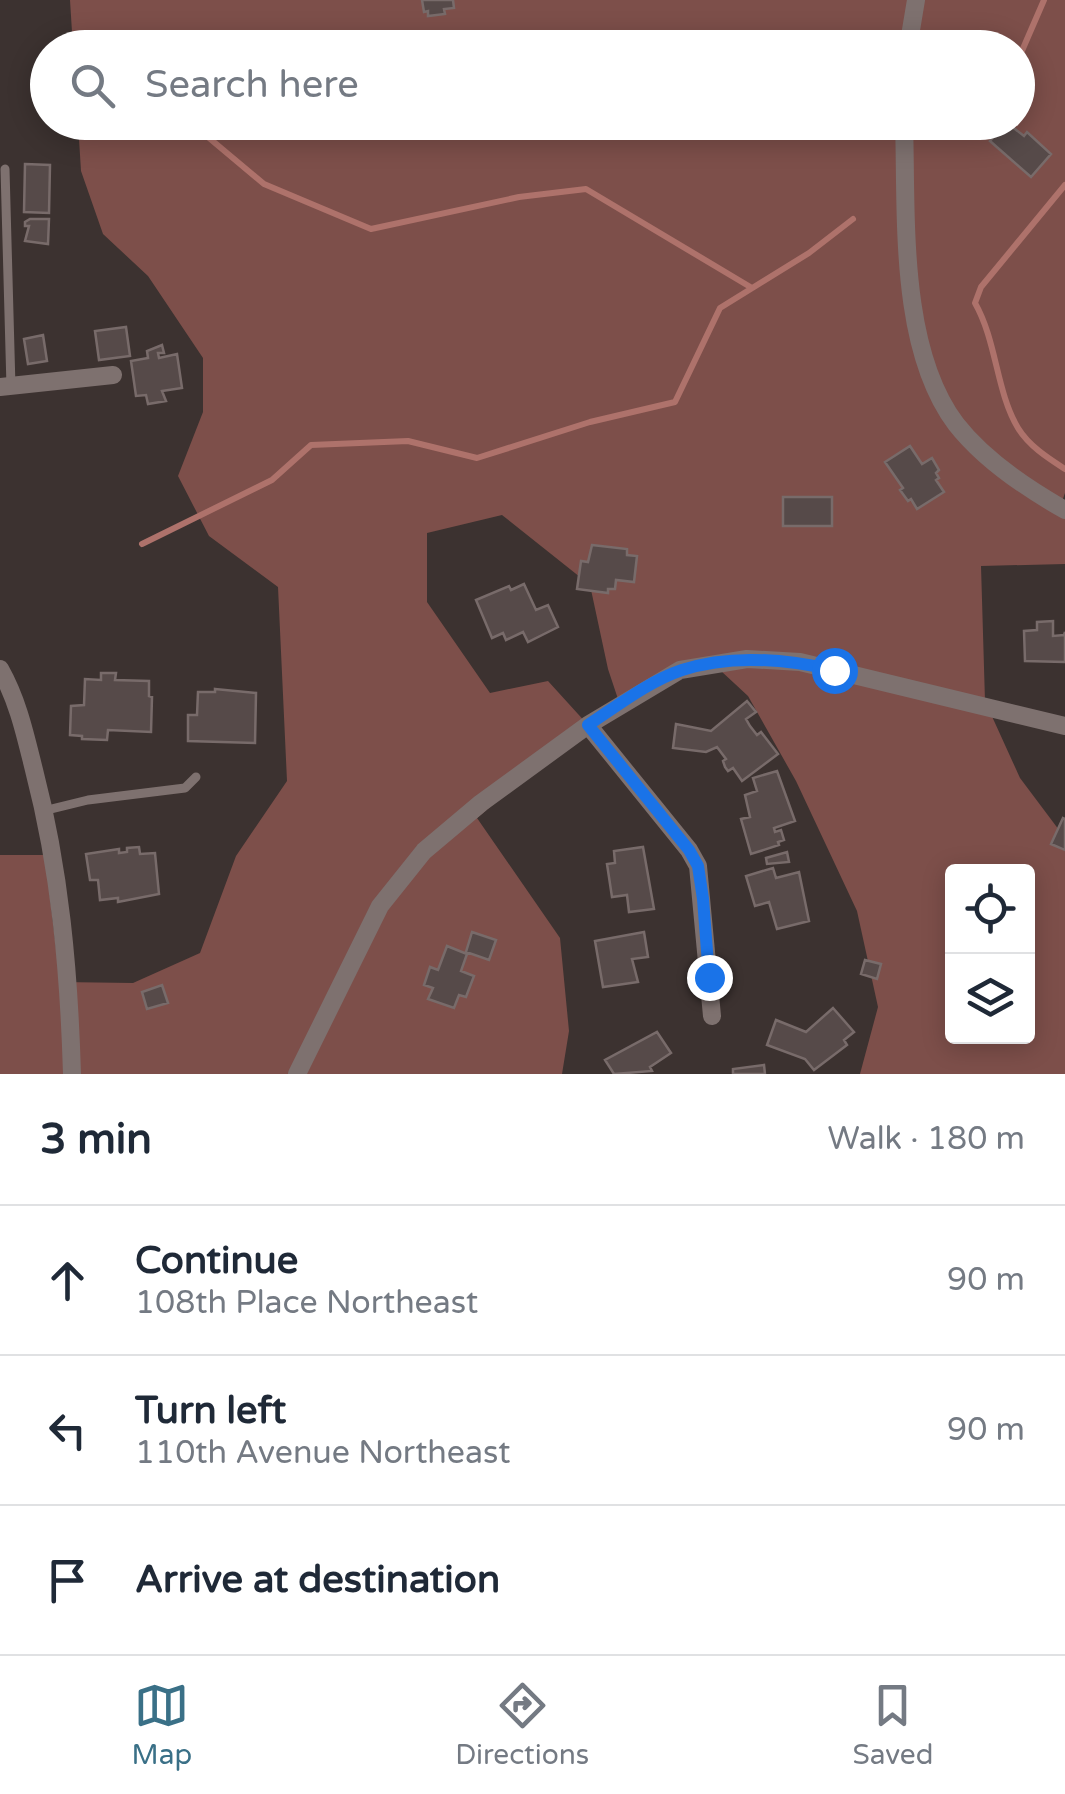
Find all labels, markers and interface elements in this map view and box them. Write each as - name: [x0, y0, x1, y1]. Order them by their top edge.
- search box: [30, 30, 1035, 140]
- icon: search: [65, 58, 120, 113]
- text: Search here: [145, 62, 359, 108]
- route start: [812, 648, 858, 694]
- map controls: [945, 864, 1035, 1044]
- button: locate: [945, 864, 1035, 954]
- button: layers: [945, 954, 1035, 1044]
- route end: [687, 955, 733, 1001]
- text: 3 min: [40, 1114, 152, 1165]
- text: Walk · 180 m: [828, 1120, 1025, 1158]
- text: Continue: [135, 1238, 298, 1284]
- icon: ahead: [40, 1253, 95, 1308]
- text: 90 m: [947, 1261, 1025, 1299]
- text: 108th Place Northeast: [135, 1284, 478, 1322]
- text: Turn left: [135, 1388, 286, 1434]
- icon: left: [40, 1403, 95, 1458]
- text: 90 m: [947, 1411, 1025, 1449]
- text: 110th Avenue Northeast: [135, 1434, 510, 1472]
- icon: arrive: [40, 1553, 95, 1608]
- text: Arrive at destination: [135, 1557, 500, 1603]
- tab: Map: [132, 1678, 192, 1772]
- tab: Directions: [455, 1678, 589, 1772]
- tab: Saved: [852, 1678, 933, 1772]

